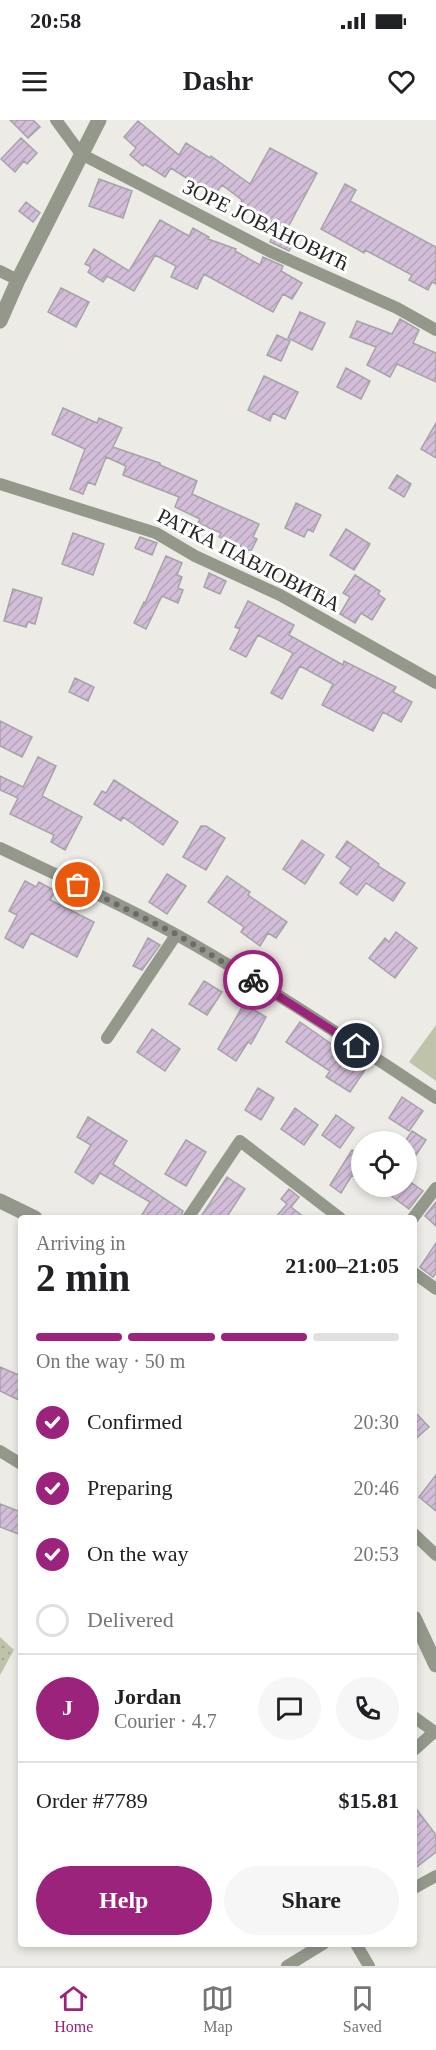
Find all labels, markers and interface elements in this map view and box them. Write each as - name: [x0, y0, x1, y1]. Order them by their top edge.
- text: 20:58: [30, 8, 81, 33]
- icon: menu: [18, 65, 51, 98]
- icon: heart: [385, 65, 418, 98]
- text: Dashr: [183, 66, 253, 96]
- street label: ЗОРЕ ЈОВАНОВИЋ: [179, 174, 353, 276]
- street label: РАТКА ПАВЛОВИЋА: [153, 503, 345, 617]
- pin: [52, 859, 103, 910]
- icon: bag: [61, 868, 94, 901]
- courier: [223, 950, 283, 1010]
- icon: bike: [237, 964, 270, 997]
- pin: [331, 1020, 382, 1071]
- icon: home: [340, 1029, 373, 1062]
- map controls: [351, 1131, 417, 1197]
- button: locate: [351, 1131, 417, 1197]
- text: Arriving in: [36, 1232, 125, 1254]
- text: 21:00–21:05: [285, 1253, 399, 1278]
- text: 2 min: [36, 1256, 130, 1299]
- text: On the way · 50 m: [36, 1350, 185, 1372]
- icon: check: [36, 1406, 69, 1439]
- text: Confirmed: [87, 1409, 182, 1434]
- text: 20:30: [353, 1411, 399, 1433]
- icon: check: [36, 1472, 69, 1505]
- text: Preparing: [87, 1475, 173, 1500]
- text: 20:46: [353, 1477, 399, 1499]
- icon: check: [36, 1538, 69, 1571]
- text: On the way: [87, 1541, 188, 1566]
- text: 20:53: [353, 1543, 399, 1565]
- text: Delivered: [87, 1607, 174, 1632]
- button: chat: [258, 1677, 321, 1740]
- button: phone: [336, 1677, 399, 1740]
- text: Jordan: [114, 1684, 181, 1709]
- text: J: [62, 1695, 73, 1720]
- text: Courier · 4.7: [114, 1710, 217, 1732]
- text: Order #7789: [36, 1788, 148, 1813]
- text: $15.81: [339, 1788, 399, 1813]
- button: Help: [36, 1866, 212, 1935]
- button: Share: [224, 1866, 399, 1935]
- tab: Home: [54, 1982, 93, 2036]
- tab: Map: [201, 1982, 234, 2036]
- tab: Saved: [343, 1982, 382, 2036]

